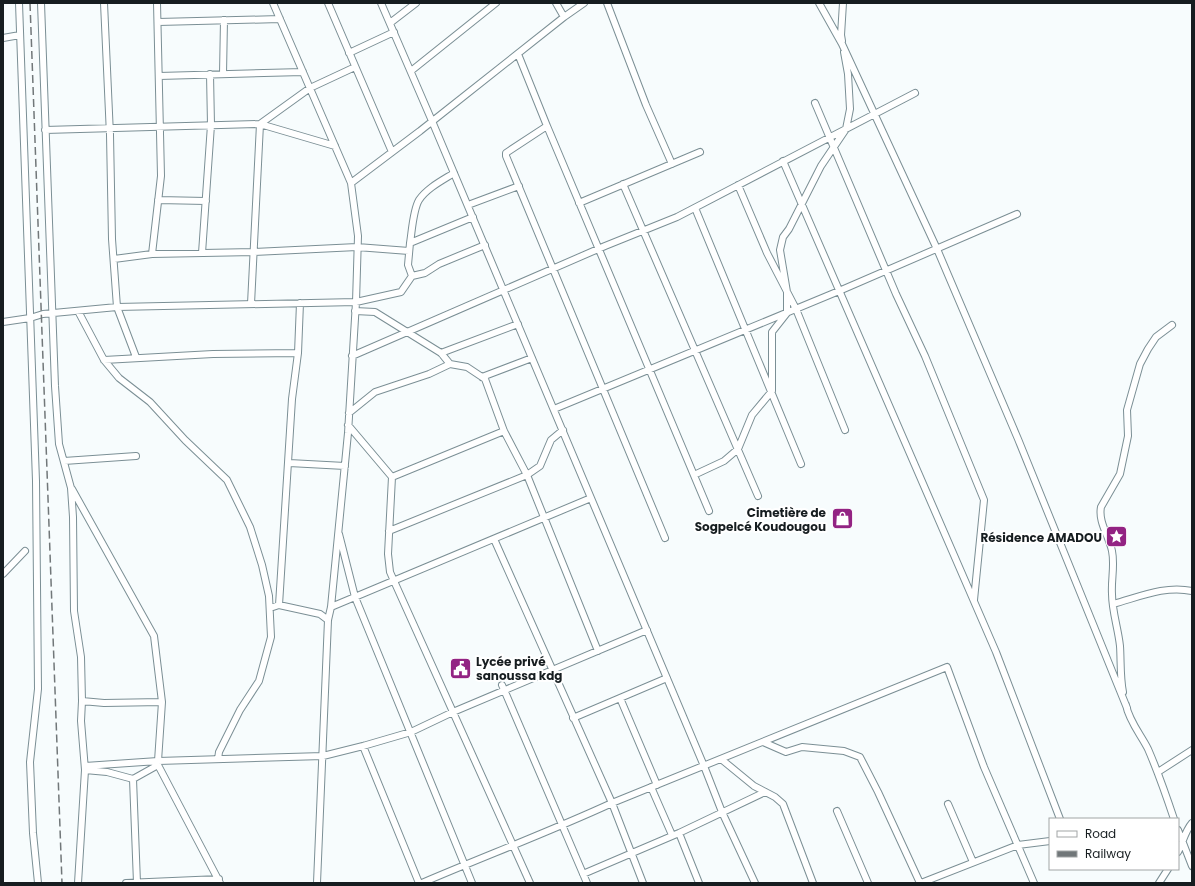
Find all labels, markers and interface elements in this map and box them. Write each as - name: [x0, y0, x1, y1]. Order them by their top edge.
- place label: Cimetière de Sogpelcé Koudougou: [695, 504, 827, 535]
- shop icon: Cimetière de Sogpelcé Koudougou: [829, 506, 855, 532]
- place icon: Résidence AMADOU: [1104, 524, 1130, 550]
- place label: Résidence AMADOU: [980, 529, 1102, 546]
- place label: Lycée privé sanoussa kdg: [476, 653, 562, 684]
- public building icon: Lycée privé sanoussa kdg: [447, 655, 473, 681]
- legend: [1049, 818, 1179, 870]
- text: Road: [1085, 825, 1116, 842]
- text: Railway: [1085, 845, 1131, 862]

